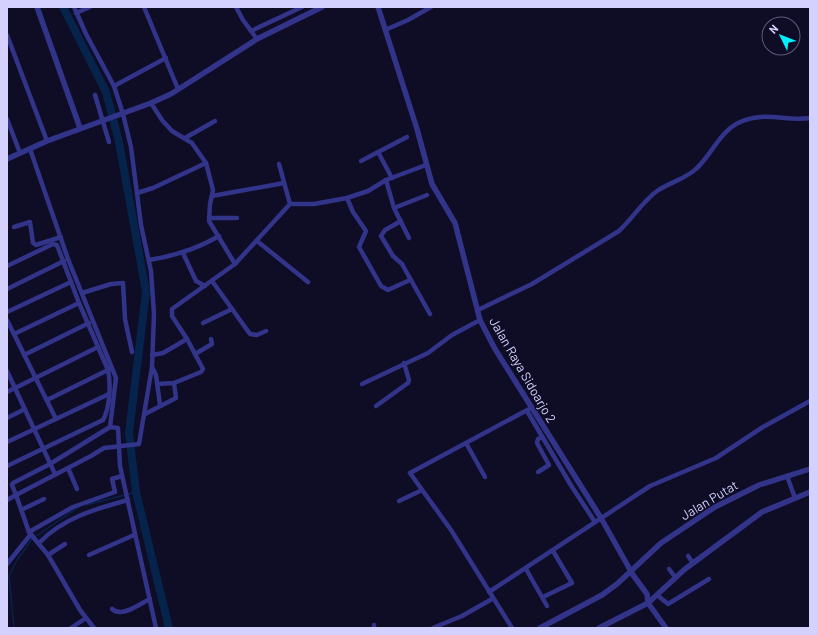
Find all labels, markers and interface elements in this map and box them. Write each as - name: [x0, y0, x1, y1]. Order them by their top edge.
- north arrow: [761, 16, 801, 56]
- text: N: [766, 22, 781, 36]
- street label: Jalan Raya Sidoarjo 2: [486, 314, 560, 426]
- street label: Jalan Putat: [677, 477, 741, 523]

